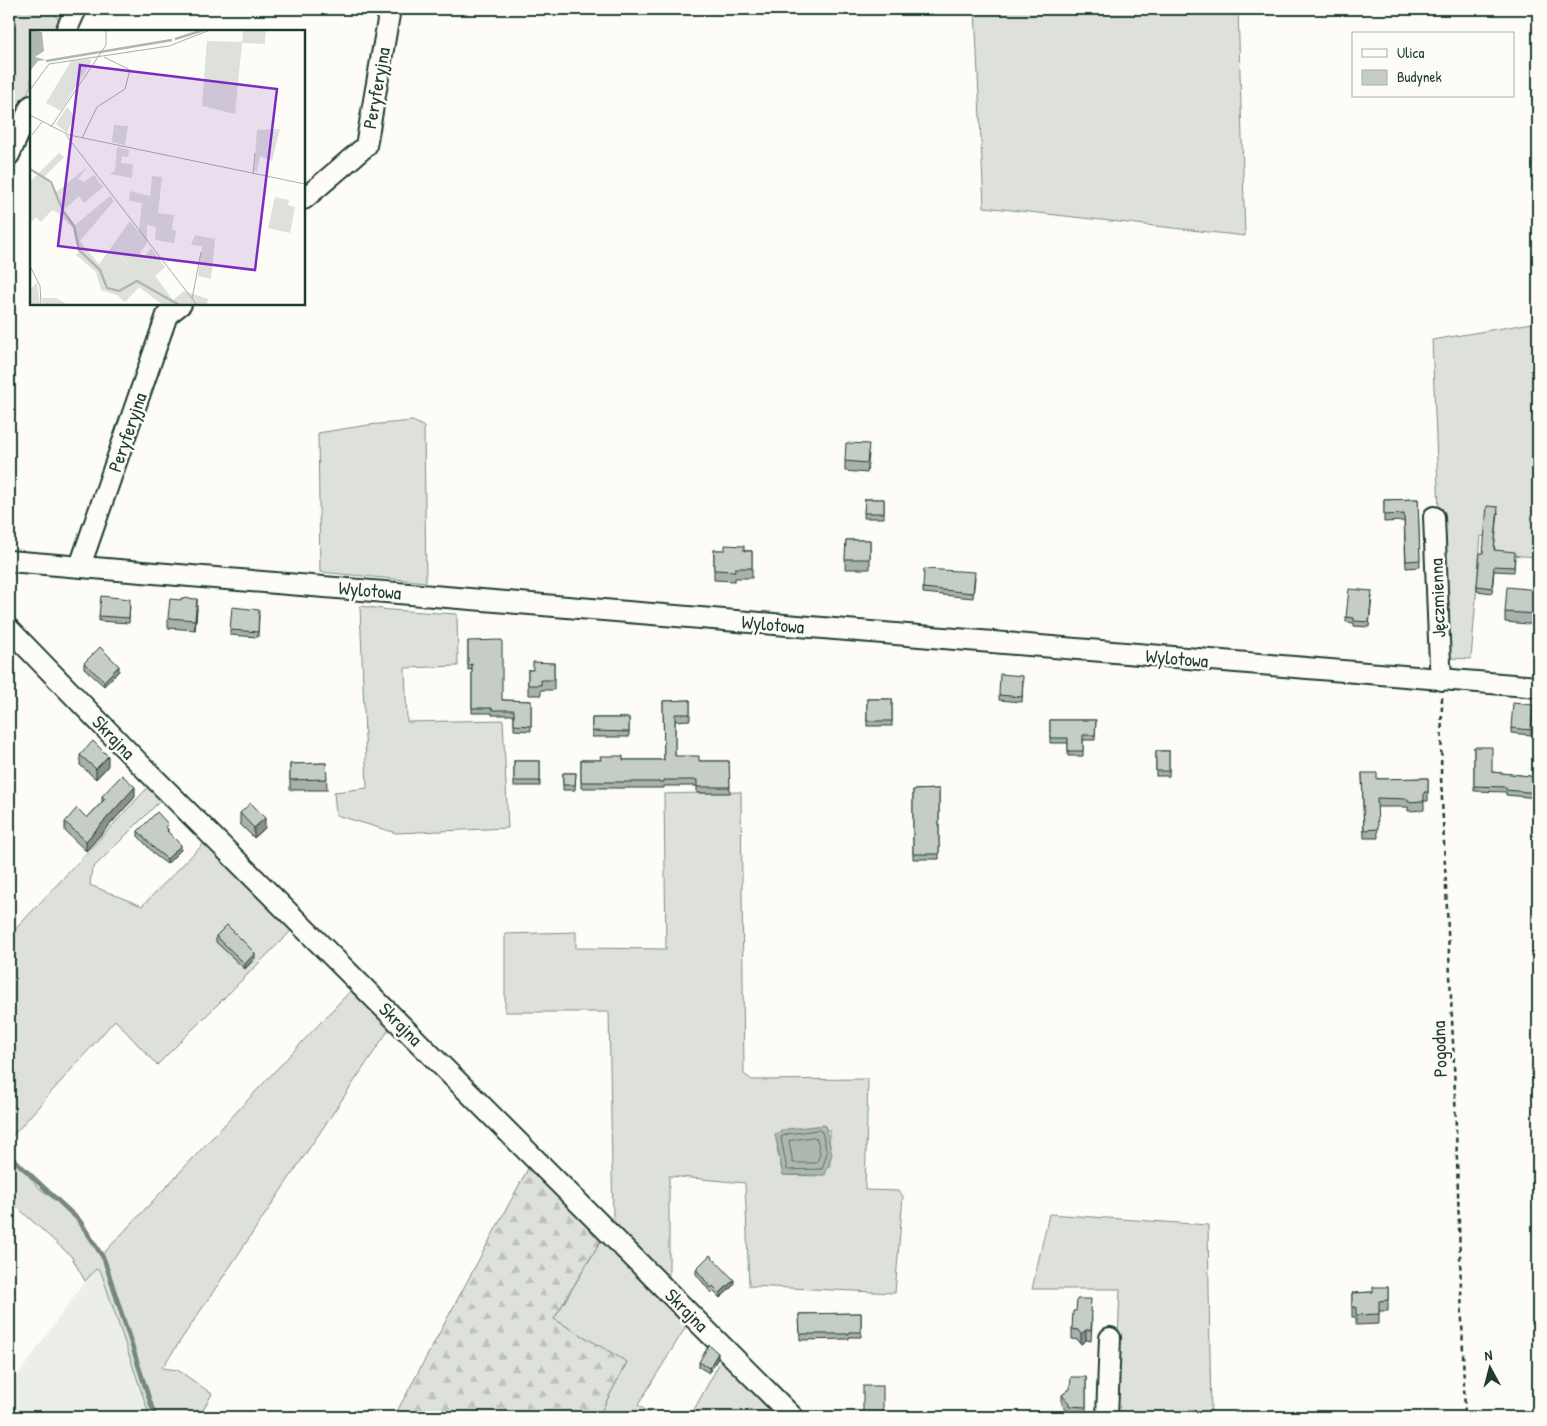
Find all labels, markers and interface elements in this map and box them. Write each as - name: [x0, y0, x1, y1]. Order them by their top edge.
- inset map: [30, 30, 305, 305]
- legend: [1352, 32, 1514, 98]
- text: Ulica: [1397, 42, 1424, 63]
- street label: Peryferyjna: [356, 45, 396, 131]
- text: Budynek: [1397, 66, 1442, 87]
- street label: Peryferyjna: [101, 388, 153, 475]
- street label: Jęczmienna: [1423, 557, 1451, 638]
- street label: Wylotowa: [338, 574, 403, 606]
- street label: Wylotowa: [741, 608, 806, 640]
- street label: Wylotowa: [1145, 642, 1210, 674]
- street label: Skrajna: [87, 709, 142, 765]
- street label: Skrajna: [373, 996, 429, 1052]
- street label: Pogodna: [1425, 1020, 1453, 1078]
- street label: Skrajna: [659, 1282, 715, 1338]
- north arrow: [1464, 1344, 1514, 1394]
- text: N: [1483, 1345, 1494, 1364]

